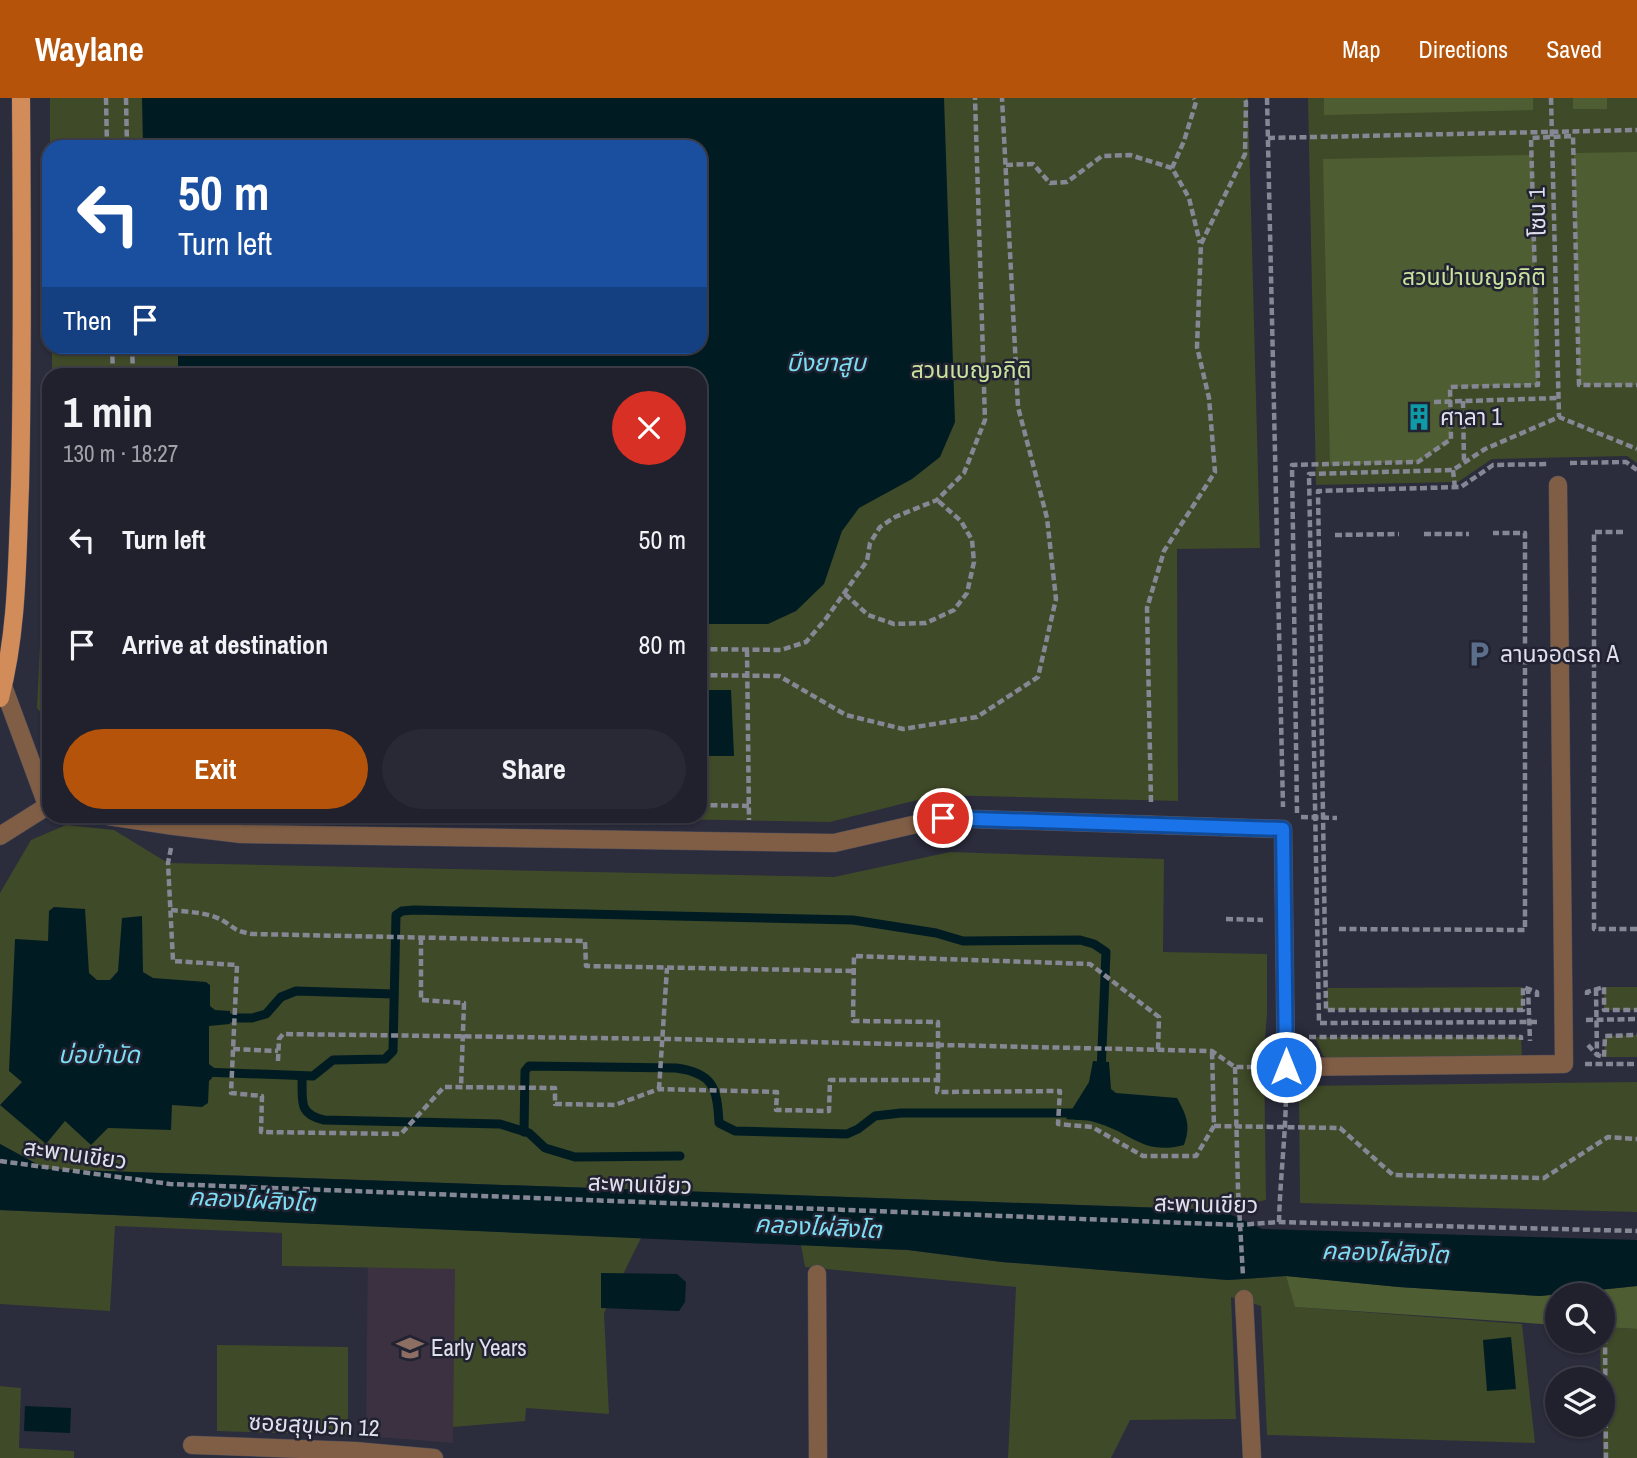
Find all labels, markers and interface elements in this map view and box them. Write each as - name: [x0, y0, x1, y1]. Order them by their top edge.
- text: Waylane: [35, 27, 144, 71]
- text: Map: [1342, 33, 1380, 65]
- text: Directions: [1418, 33, 1508, 65]
- text: Saved: [1546, 33, 1602, 65]
- text: 50 m: [178, 159, 270, 225]
- icon: left: [63, 168, 154, 259]
- street label: โซน 1: [1521, 187, 1552, 237]
- text: Turn left: [178, 222, 272, 265]
- park label: สวนป่าเบญจกิติ: [1402, 261, 1546, 292]
- icon: arrive: [126, 301, 164, 339]
- text: Then: [63, 303, 112, 338]
- water label: บึงยาสูบ: [786, 346, 867, 378]
- park label: สวนเบญจกิติ: [911, 354, 1031, 385]
- text: 1 min: [63, 384, 153, 440]
- button: close: [612, 391, 686, 465]
- place label: ศาลา 1: [1440, 401, 1502, 432]
- building icon: ศาลา 1: [1404, 402, 1434, 432]
- text: 130 m · 18:27: [63, 438, 178, 469]
- icon: left: [63, 521, 101, 559]
- text: Turn left: [122, 522, 206, 557]
- text: 50 m: [639, 522, 686, 557]
- icon: arrive: [63, 626, 101, 664]
- text: Arrive at destination: [122, 627, 328, 662]
- text: 80 m: [639, 627, 686, 662]
- place label: ลานจอดรถ A: [1500, 638, 1619, 669]
- parking icon: ลานจอดรถ A: [1464, 639, 1494, 669]
- button: Exit: [63, 729, 368, 809]
- button: Share: [382, 729, 686, 809]
- pin: [913, 788, 973, 848]
- icon: arrive: [924, 799, 962, 837]
- position arrow: [1249, 1030, 1323, 1104]
- water label: บ่อบำบัด: [58, 1038, 141, 1070]
- street label: สะพานเขียว: [21, 1131, 129, 1176]
- street label: สะพานเขียว: [587, 1166, 693, 1201]
- water label: คลองไผ่สิงโต: [188, 1180, 318, 1218]
- street label: สะพานเขียว: [1154, 1187, 1258, 1220]
- water label: คลองไผ่สิงโต: [754, 1207, 884, 1245]
- water label: คลองไผ่สิงโต: [1321, 1234, 1451, 1270]
- map controls: [1545, 1283, 1615, 1437]
- button: search: [1545, 1283, 1615, 1353]
- place label: Early Years: [431, 1332, 527, 1363]
- school or university icon: Early Years: [395, 1333, 425, 1363]
- button: layers: [1545, 1367, 1615, 1437]
- street label: ซอยสุขุมวิท 12: [248, 1406, 380, 1443]

